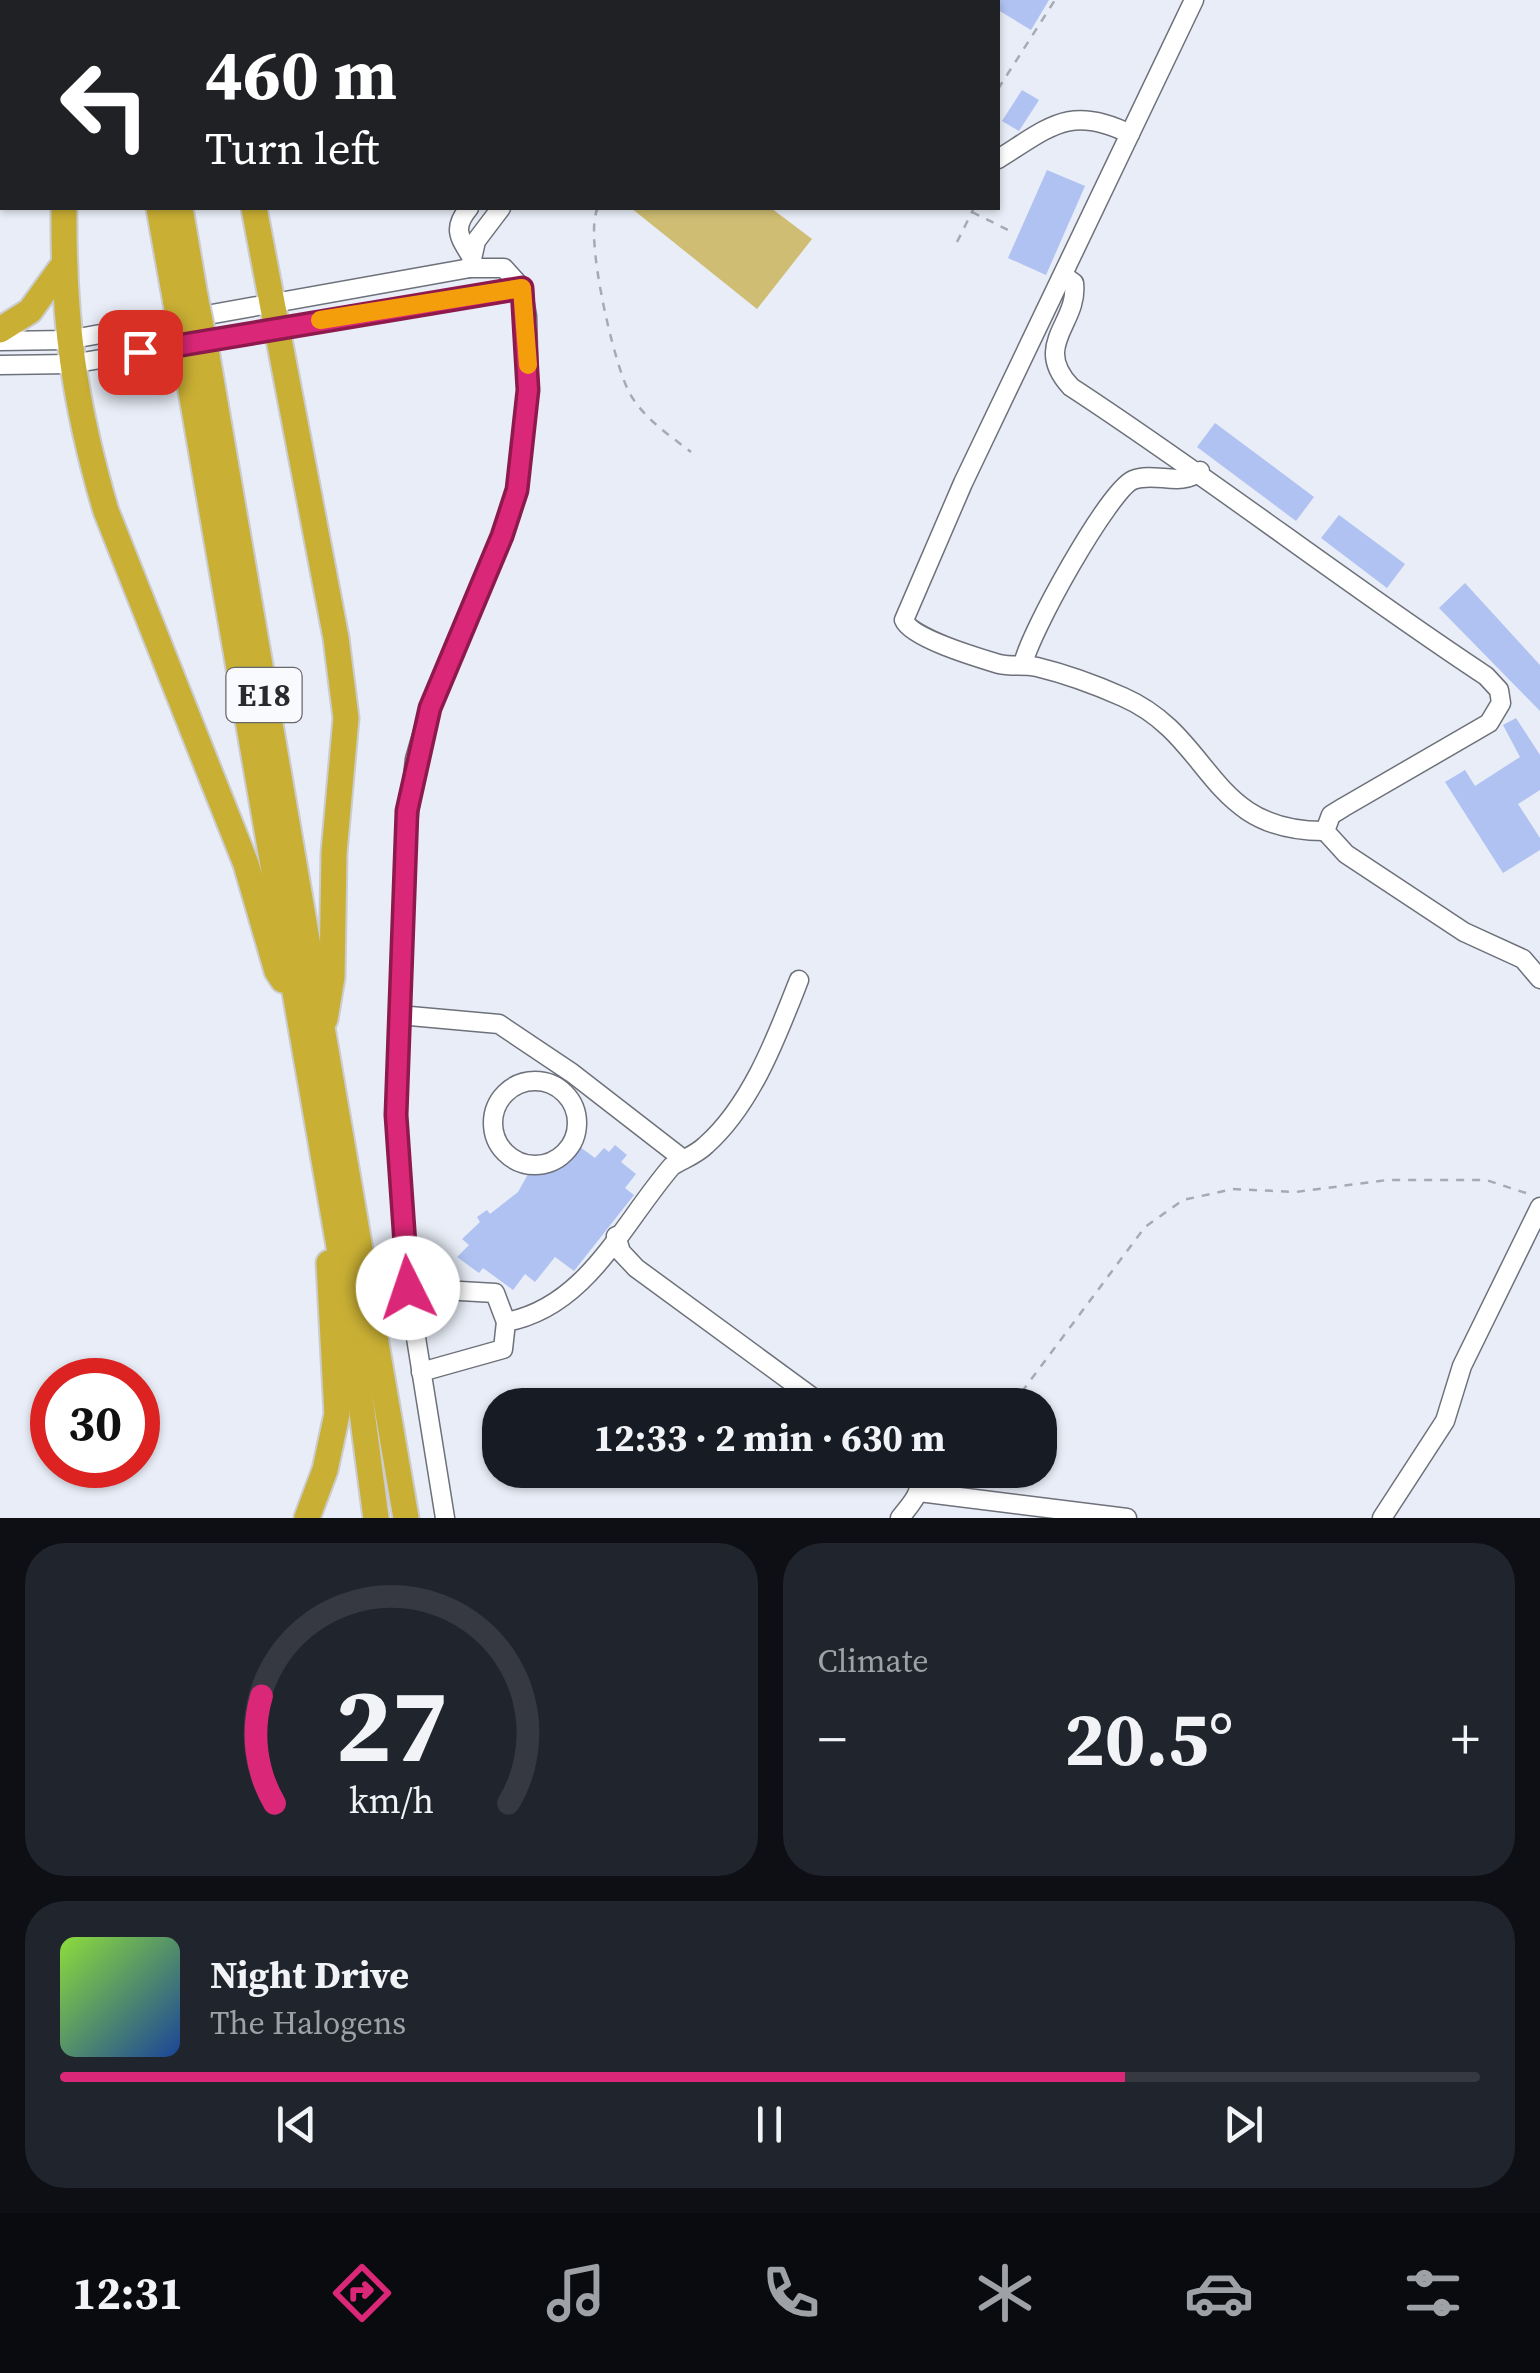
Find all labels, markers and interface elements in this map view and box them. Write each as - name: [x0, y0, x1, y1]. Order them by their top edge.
- text: 460 m: [205, 26, 397, 122]
- icon: left: [40, 40, 170, 170]
- text: Turn left: [205, 117, 379, 179]
- pin: [98, 310, 183, 395]
- icon: arrive: [113, 325, 168, 380]
- road number: E18: [226, 668, 302, 722]
- position arrow: [356, 1236, 460, 1340]
- speed limit sign: 30: [30, 1358, 160, 1488]
- text: 12:33 · 2 min · 630 m: [593, 1412, 946, 1464]
- text: Climate: [818, 1639, 929, 1683]
- text: 27: [335, 1653, 448, 1796]
- text: 20.5°: [1064, 1687, 1233, 1790]
- text: −: [818, 1701, 847, 1776]
- text: +: [1451, 1701, 1480, 1776]
- text: km/h: [349, 1776, 434, 1825]
- text: Night Drive: [210, 1949, 409, 2001]
- text: The Halogens: [210, 2001, 406, 2045]
- icon: previous: [269, 2097, 324, 2152]
- icon: pause: [742, 2097, 797, 2152]
- icon: next: [1216, 2097, 1271, 2152]
- icon: directions: [327, 2258, 397, 2328]
- icon: music: [541, 2258, 611, 2328]
- icon: phone: [756, 2258, 826, 2328]
- icon: climate: [970, 2258, 1040, 2328]
- icon: car: [1184, 2258, 1254, 2328]
- icon: filters: [1398, 2258, 1468, 2328]
- text: 12:31: [72, 2262, 183, 2324]

